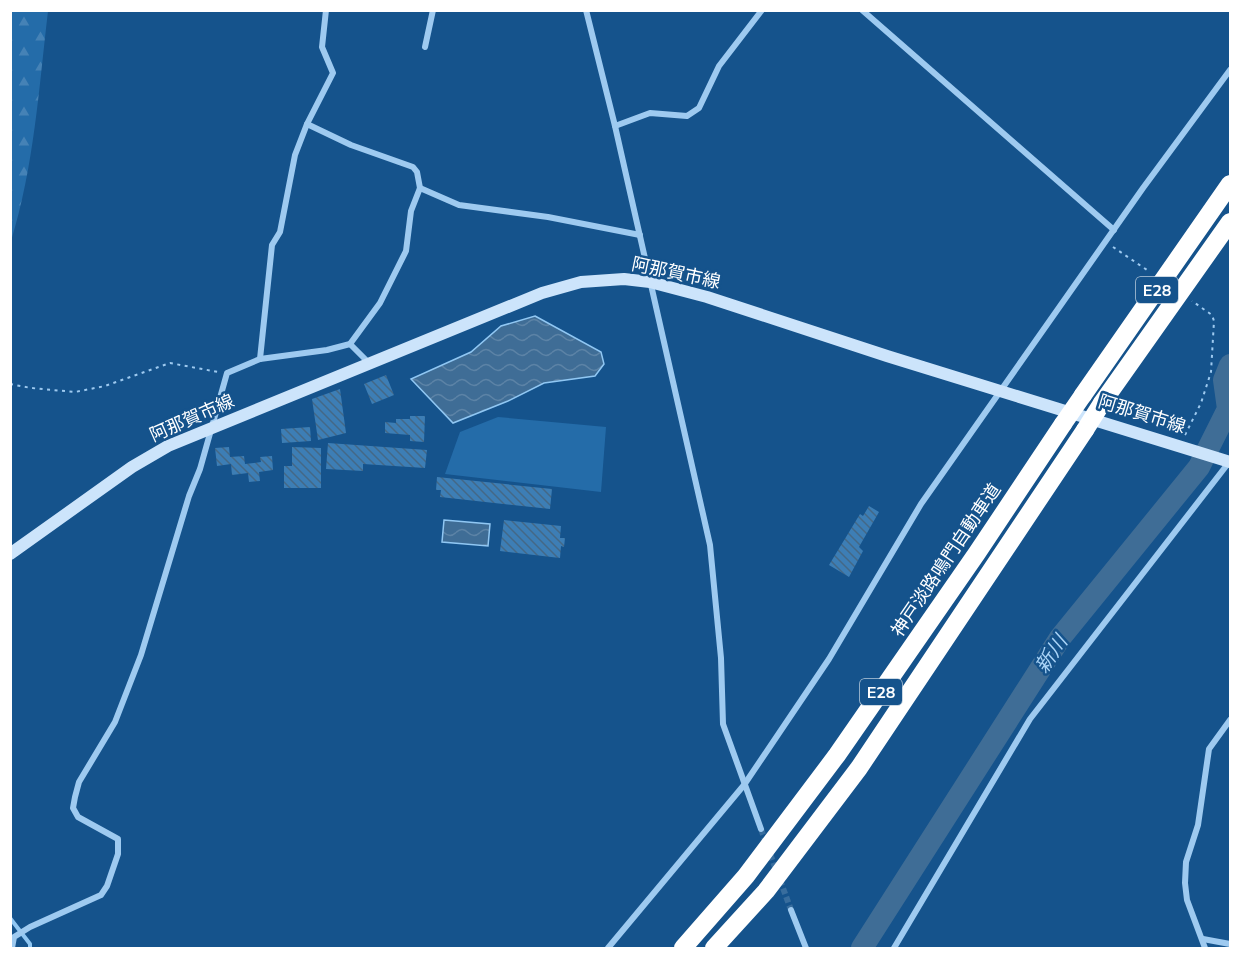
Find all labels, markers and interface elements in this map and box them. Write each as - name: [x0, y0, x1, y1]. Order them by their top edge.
- street label: 阿那賀市線: [630, 252, 723, 293]
- road number: E28: [1136, 277, 1178, 303]
- street label: 阿那賀市線: [146, 389, 238, 446]
- street label: 阿那賀市線: [1096, 389, 1189, 438]
- street label: 神戸淡路鳴門自動車道: [886, 479, 1005, 641]
- water label: 新川: [1029, 628, 1073, 677]
- road number: E28: [860, 679, 902, 705]

